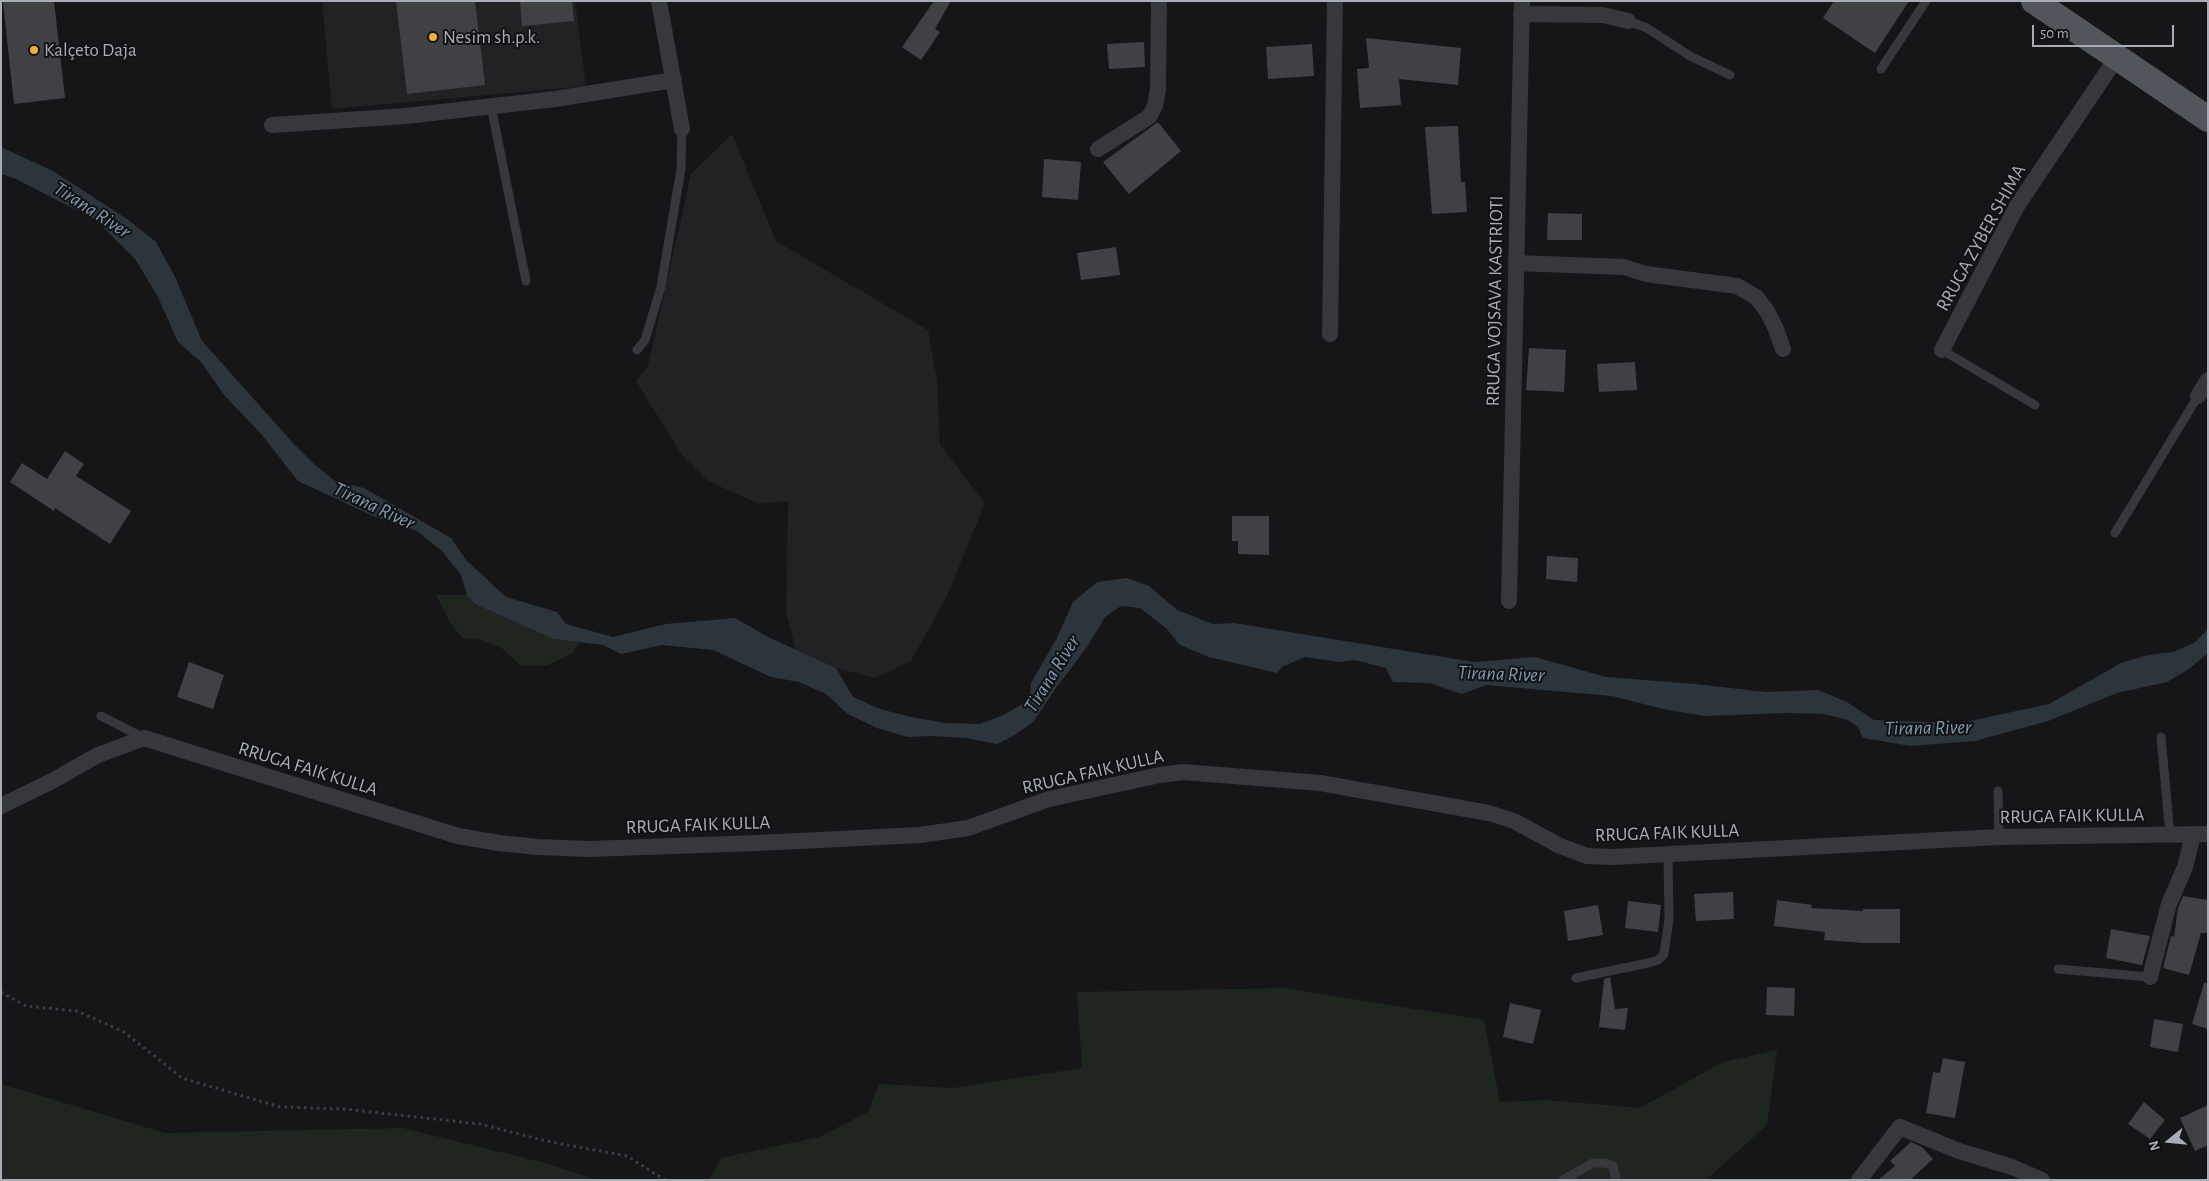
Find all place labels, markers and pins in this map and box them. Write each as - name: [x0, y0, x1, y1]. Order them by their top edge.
- place label: Nesim sh.p.k.: [443, 26, 540, 48]
- marker: Nesim sh.p.k.: [427, 31, 439, 43]
- place label: Kalçeto Daja: [44, 39, 137, 61]
- marker: Kalçeto Daja: [28, 44, 40, 56]

